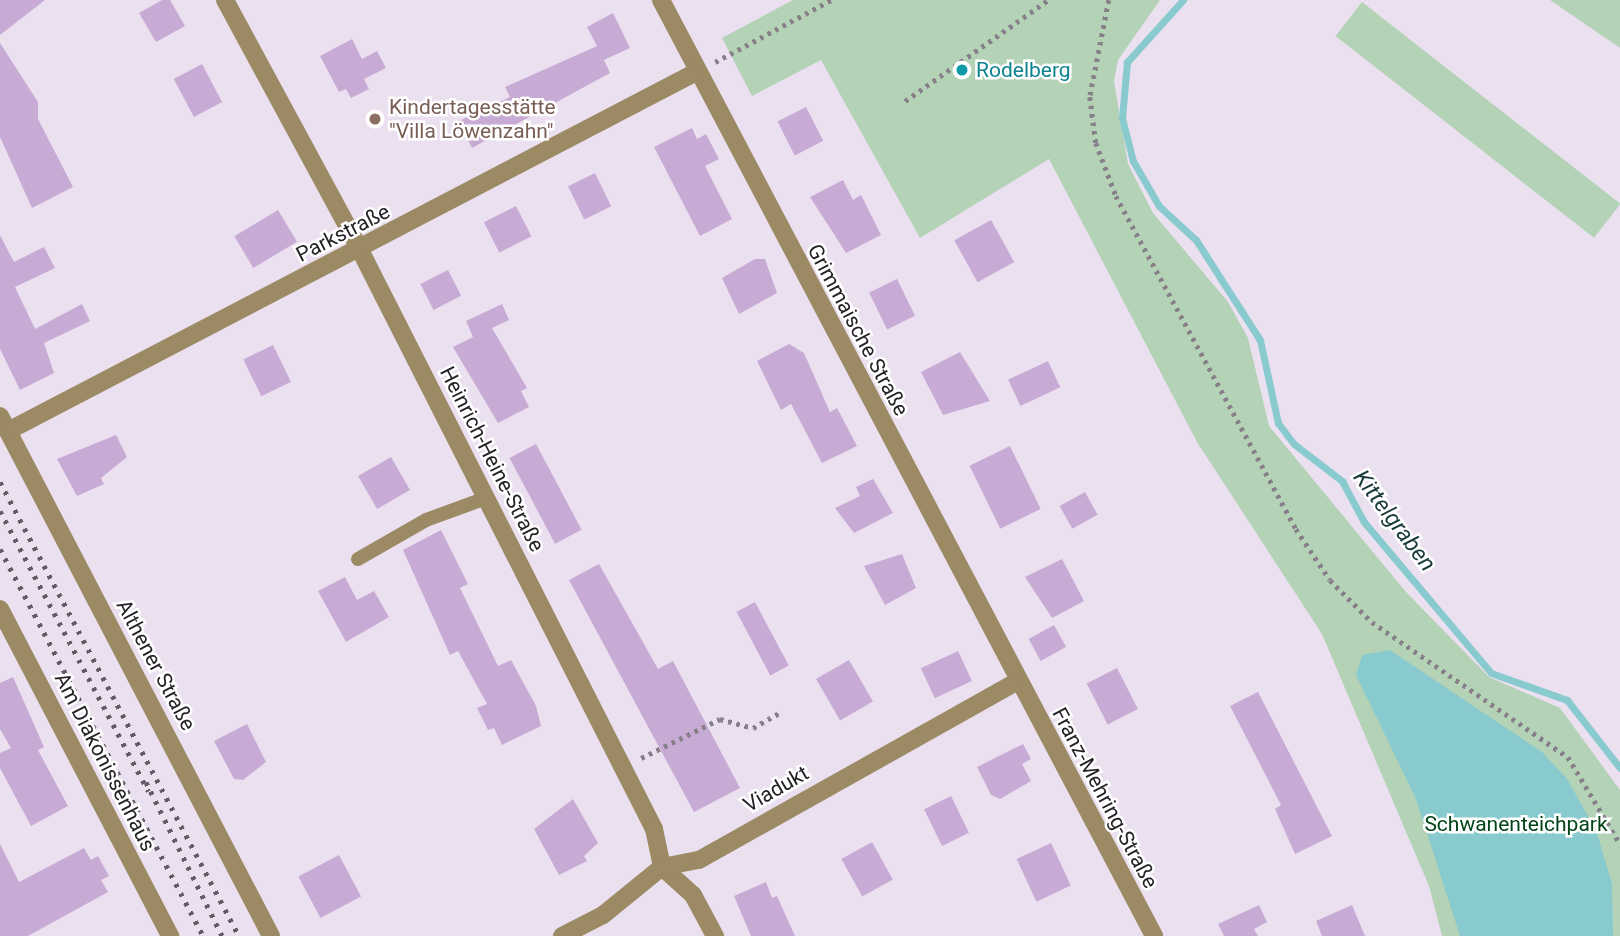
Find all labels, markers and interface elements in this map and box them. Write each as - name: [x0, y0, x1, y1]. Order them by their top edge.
- place label: Rodelberg: [976, 57, 1071, 83]
- marker: Rodelberg: [954, 62, 970, 78]
- place label: Kindertagesstätte "Villa Löwenzahn": [389, 94, 556, 144]
- marker: Kindertagesstätte "Villa Löwenzahn": [367, 111, 383, 127]
- street label: Parkstraße: [292, 199, 394, 267]
- street label: Grimmaische Straße: [802, 240, 914, 420]
- street label: Heinrich-Heine-Straße: [434, 362, 550, 556]
- water label: Kittelgraben: [1347, 465, 1441, 577]
- street label: Althener Straße: [111, 595, 201, 735]
- street label: Am Diakonissenhaus: [49, 669, 161, 855]
- street label: Franz-Mehring-Straße: [1047, 703, 1163, 893]
- street label: Viadukt: [739, 760, 813, 818]
- park label: Schwanenteichpark: [1424, 811, 1608, 837]

